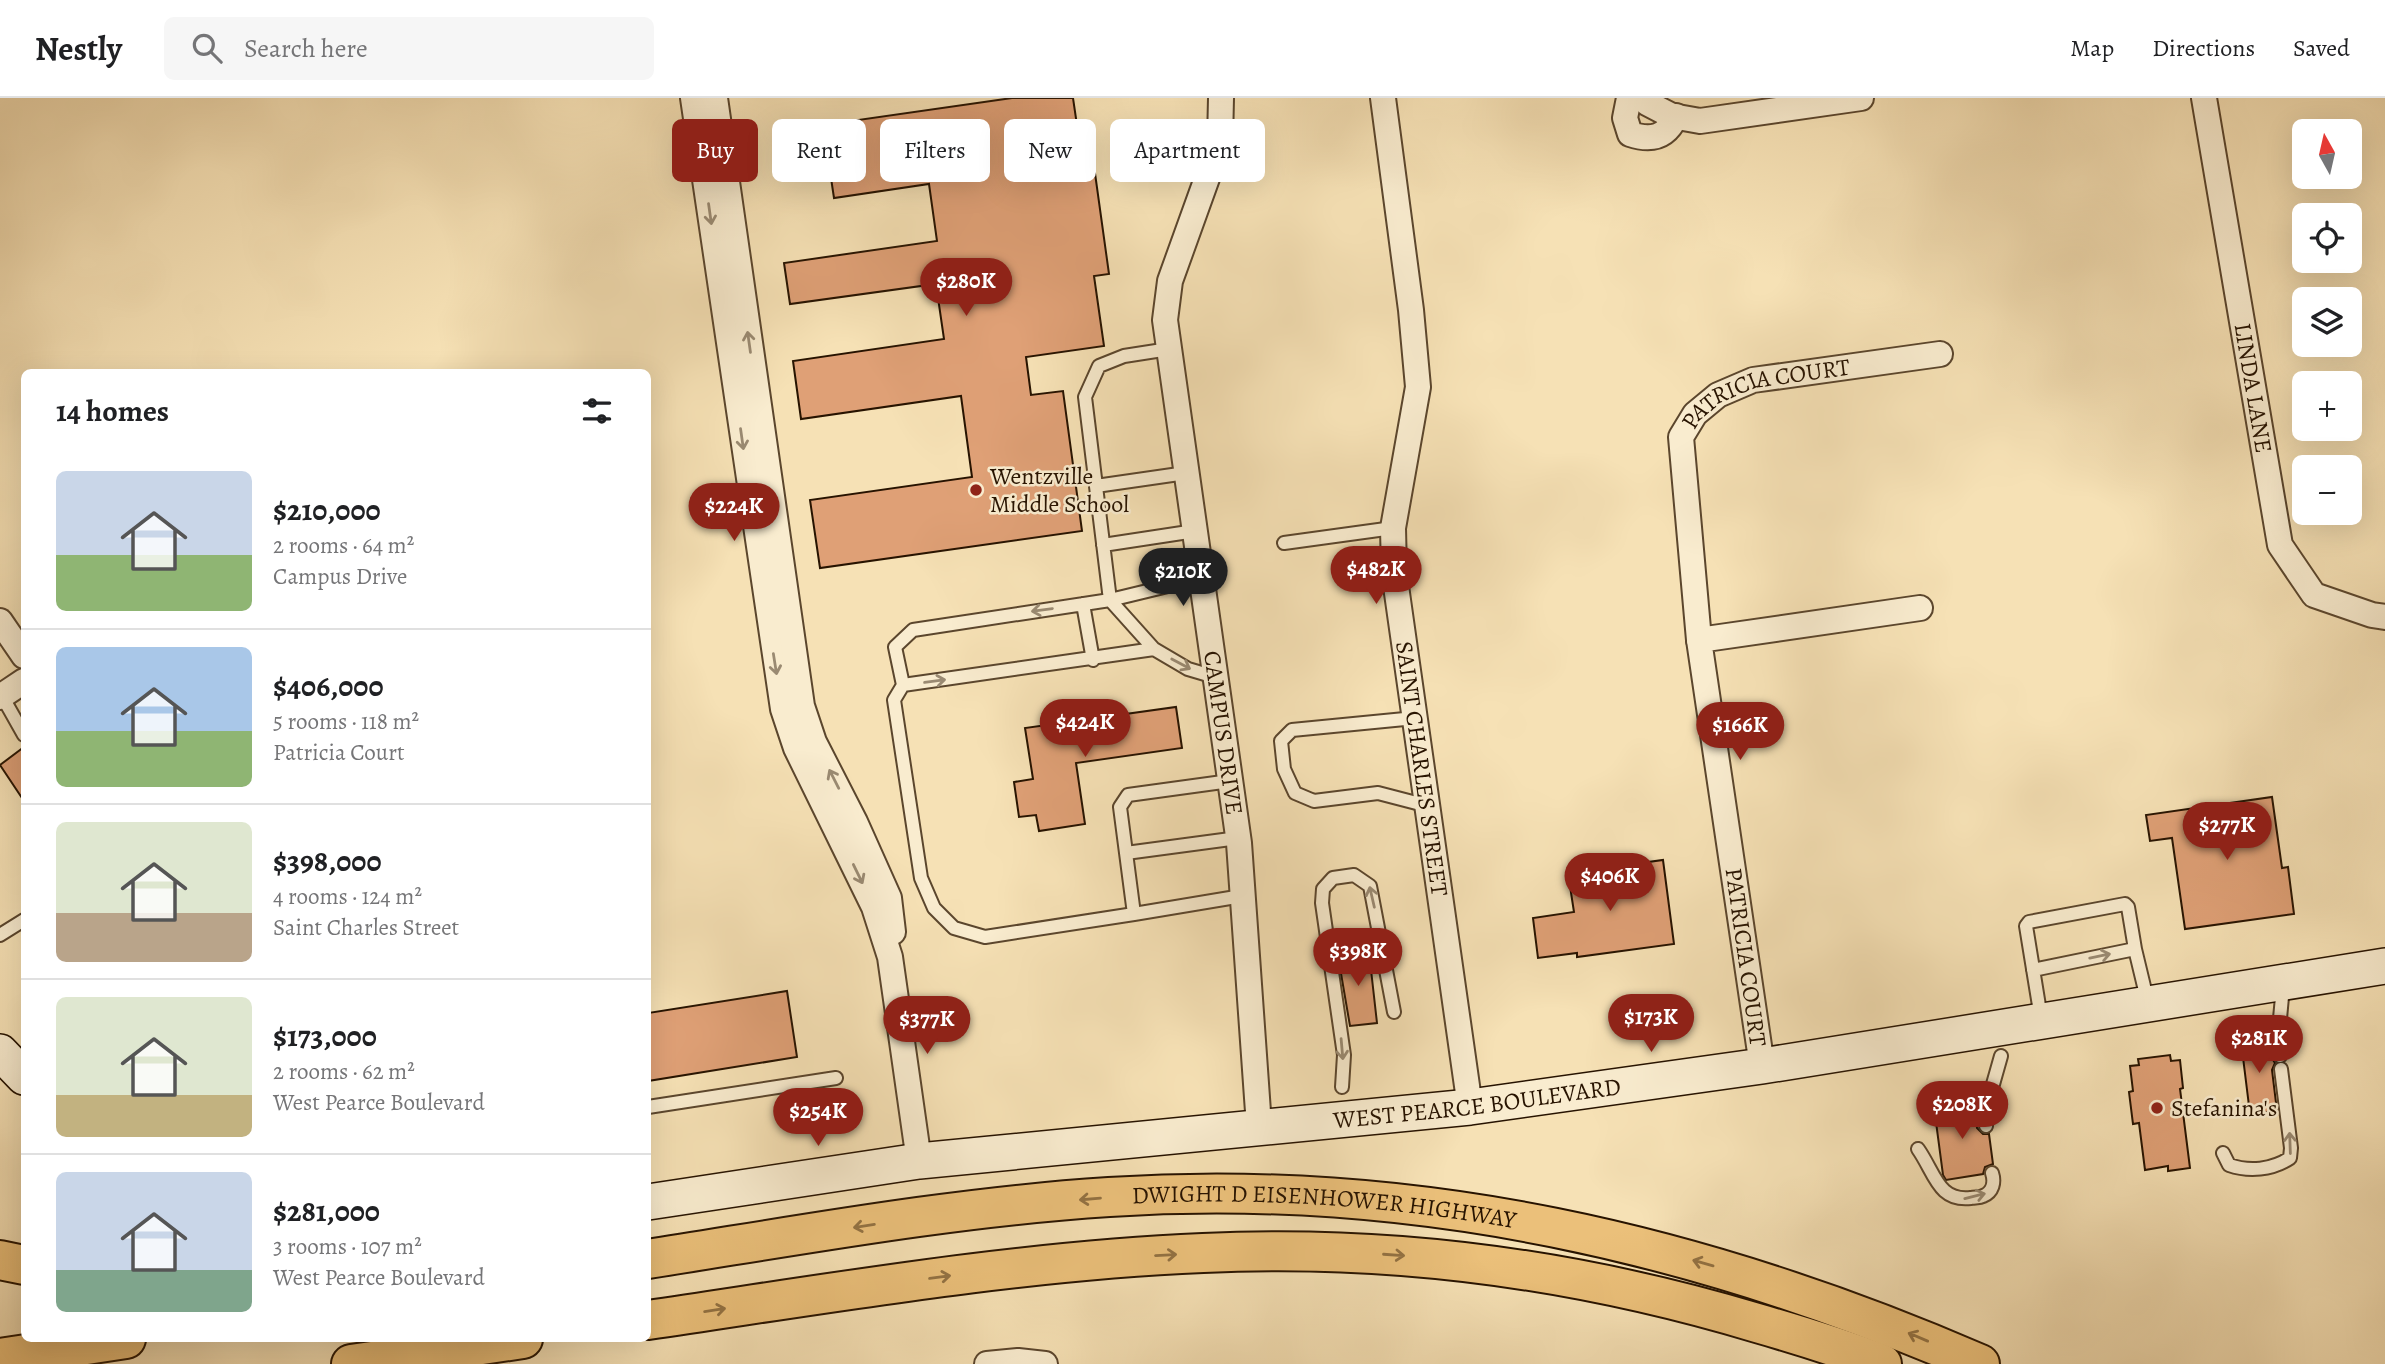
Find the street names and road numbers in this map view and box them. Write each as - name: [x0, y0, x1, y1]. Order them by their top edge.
- street label: LINDA LANE: [2226, 320, 2280, 455]
- street label: PATRICIA COURT: [1674, 351, 1852, 435]
- street label: SAINT CHARLES STREET: [1388, 639, 1456, 898]
- street label: CAMPUS DRIVE: [1196, 649, 1251, 817]
- street label: PATRICIA COURT: [1718, 866, 1774, 1048]
- street label: WEST PEARCE BOULEVARD: [1331, 1070, 1623, 1136]
- street label: DWIGHT D EISENHOWER HIGHWAY: [1131, 1177, 1520, 1236]

